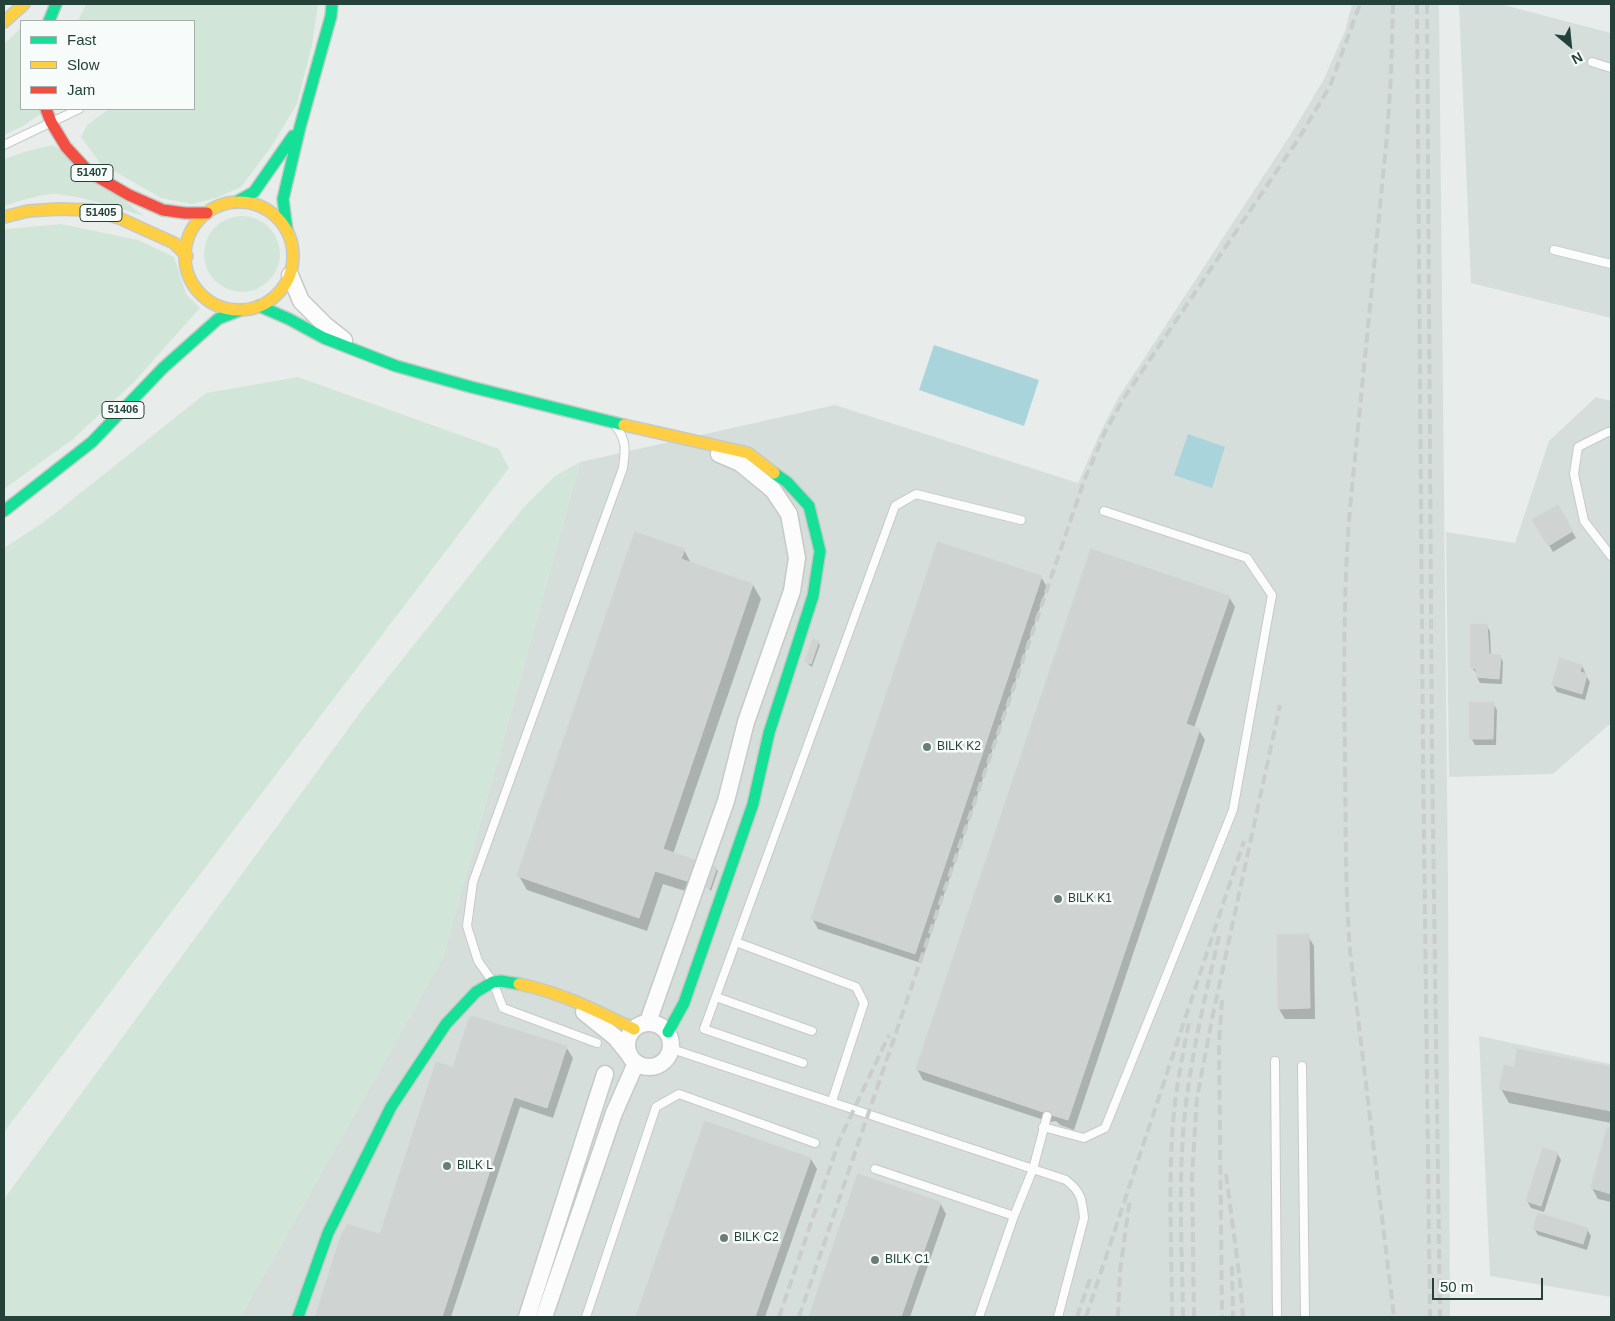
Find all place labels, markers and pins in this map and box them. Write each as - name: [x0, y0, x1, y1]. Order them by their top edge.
- place label: BILK K2: [937, 740, 981, 754]
- marker: BILK K2: [921, 741, 933, 753]
- place label: BILK K1: [1068, 892, 1112, 906]
- marker: BILK K1: [1052, 893, 1064, 905]
- place label: BILK L: [457, 1159, 493, 1173]
- marker: BILK L: [441, 1160, 453, 1172]
- place label: BILK C2: [734, 1231, 779, 1245]
- marker: BILK C2: [718, 1232, 730, 1244]
- place label: BILK C1: [885, 1253, 930, 1267]
- marker: BILK C1: [869, 1254, 881, 1266]

